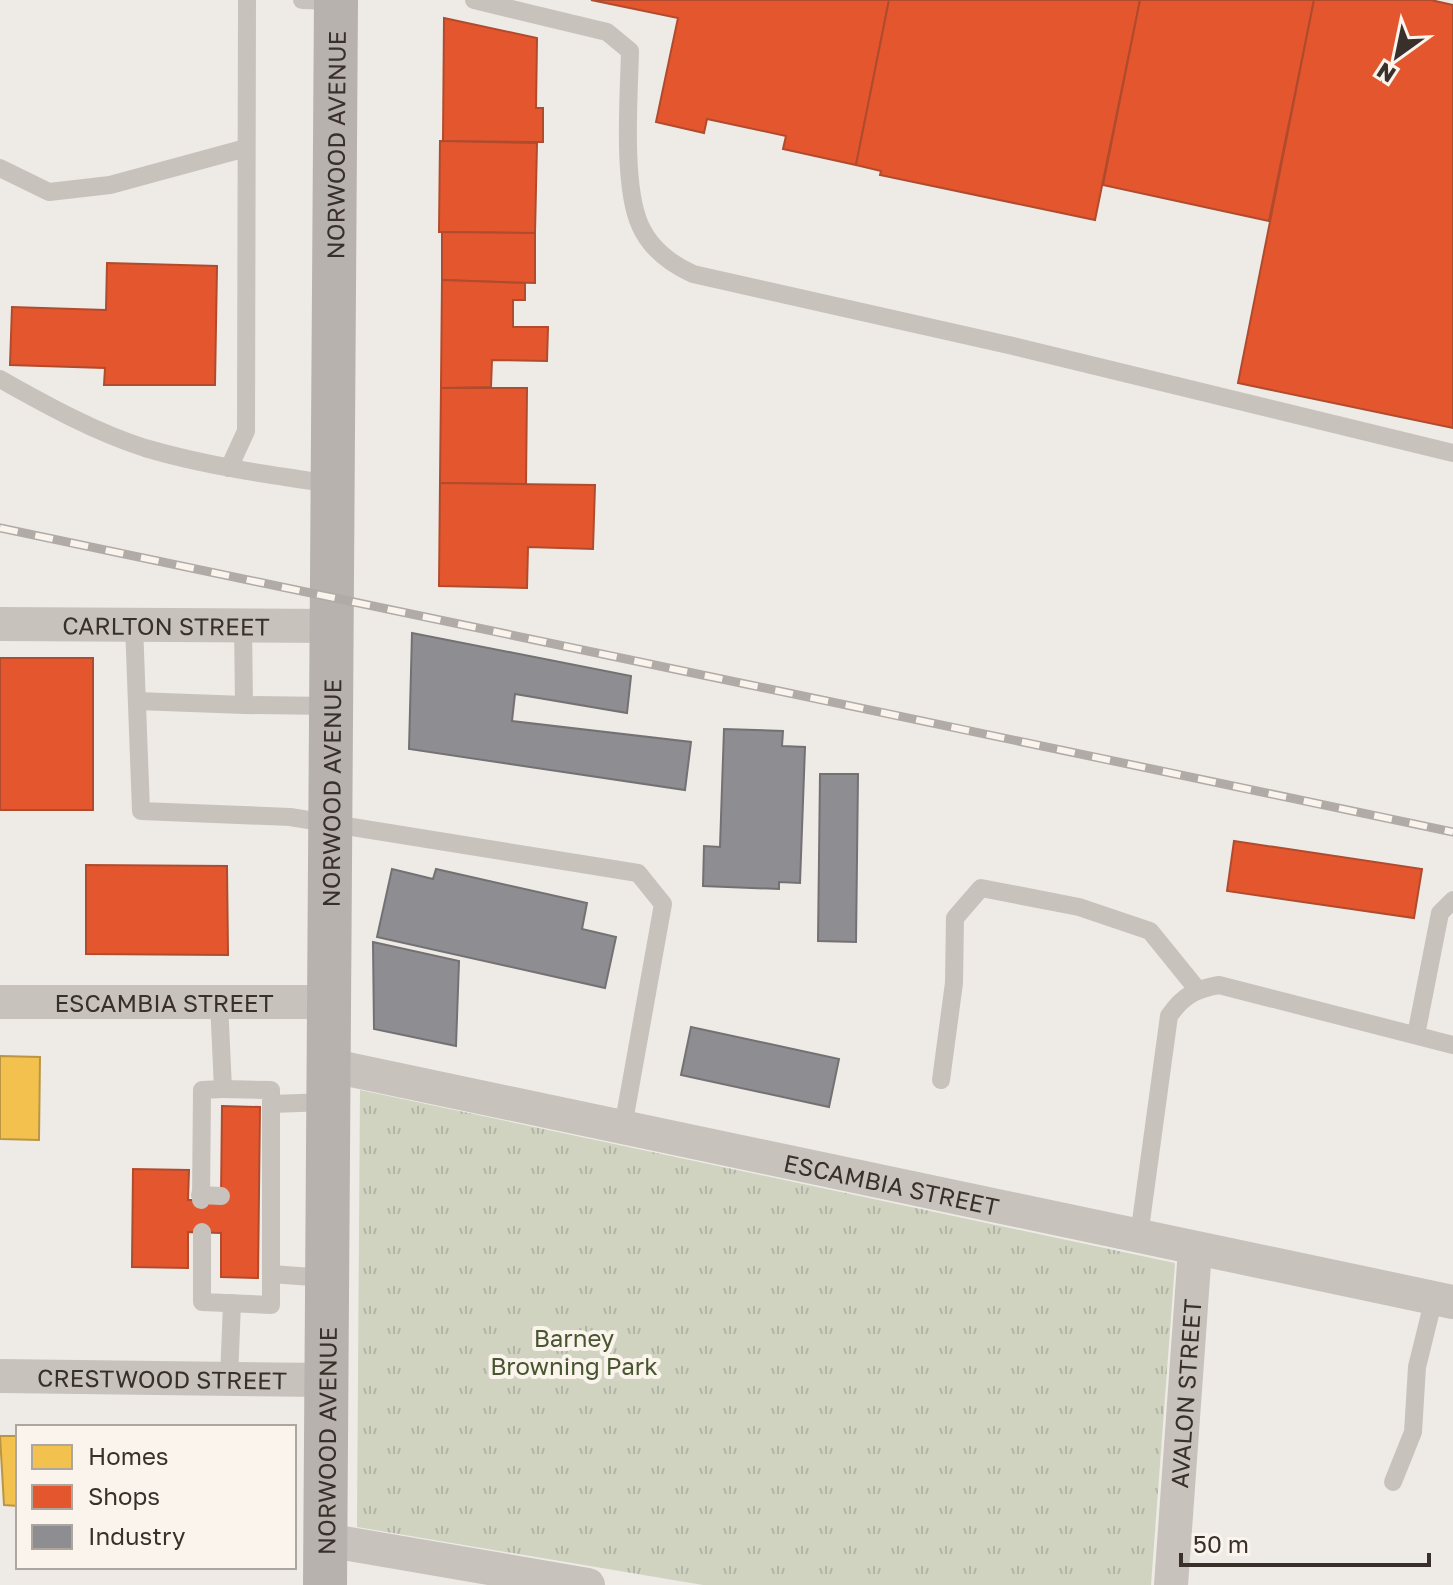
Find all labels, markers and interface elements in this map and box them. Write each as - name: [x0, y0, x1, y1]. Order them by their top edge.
- north arrow: [1357, 16, 1437, 96]
- street label: NORWOOD AVENUE: [320, 31, 350, 259]
- text: N: [1371, 57, 1400, 89]
- street label: CARLTON STREET: [62, 610, 270, 640]
- street label: NORWOOD AVENUE: [315, 679, 346, 907]
- street label: ESCAMBIA STREET: [54, 988, 274, 1017]
- street label: ESCAMBIA STREET: [781, 1147, 1002, 1221]
- street label: AVALON STREET: [1163, 1298, 1206, 1489]
- park label: Barney Browning Park: [490, 1323, 658, 1380]
- street label: NORWOOD AVENUE: [311, 1327, 341, 1555]
- street label: CRESTWOOD STREET: [37, 1362, 287, 1394]
- legend: [16, 1425, 296, 1569]
- text: Homes: [88, 1441, 169, 1470]
- text: Shops: [88, 1481, 160, 1510]
- scale bar: [1181, 1517, 1429, 1567]
- text: Industry: [88, 1521, 185, 1550]
- text: 50 m: [1193, 1529, 1249, 1558]

